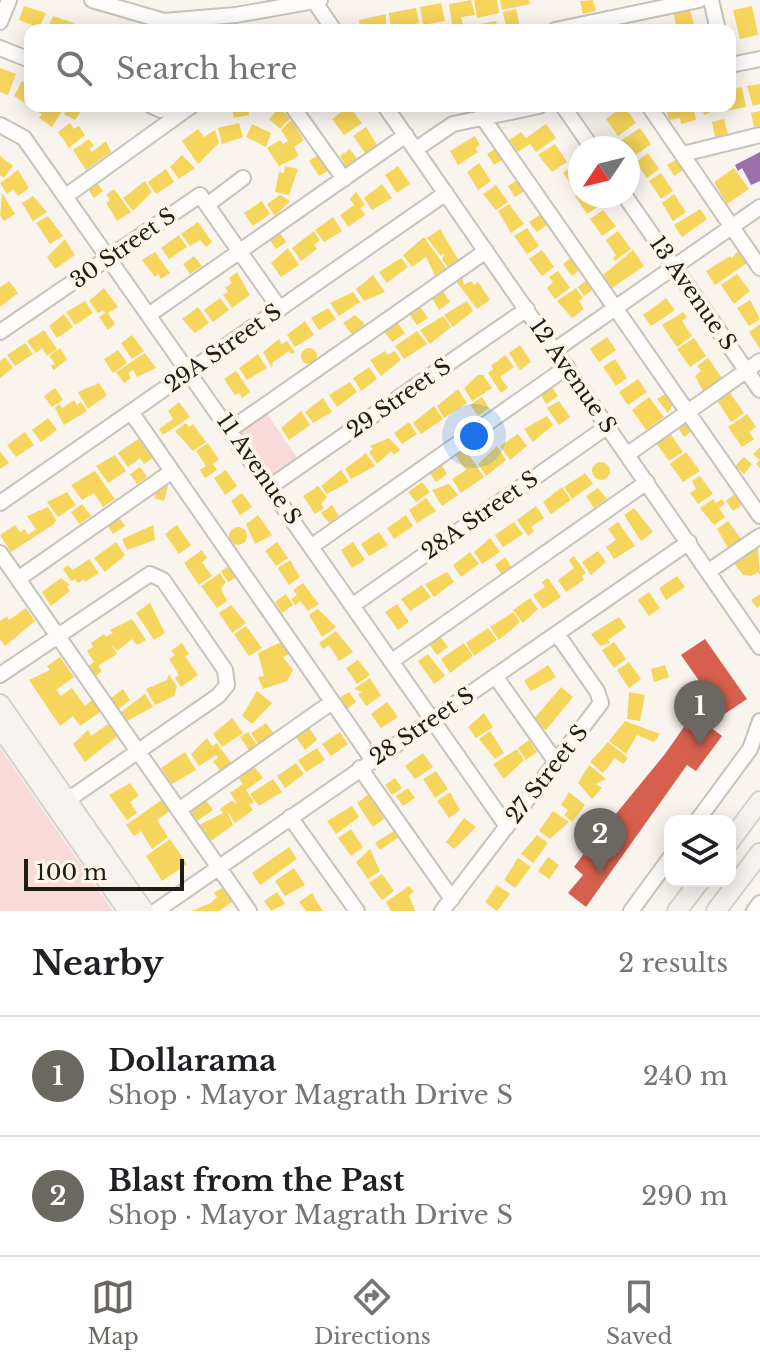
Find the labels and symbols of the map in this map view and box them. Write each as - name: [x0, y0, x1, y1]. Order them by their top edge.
- north arrow: [568, 136, 640, 208]
- street label: 30 Street S: [65, 202, 181, 294]
- street label: 13 Avenue S: [644, 231, 742, 355]
- street label: 29A Street S: [159, 298, 287, 398]
- street label: 12 Avenue S: [524, 314, 622, 438]
- street label: 29 Street S: [342, 352, 456, 444]
- street label: 11 Avenue S: [211, 408, 307, 530]
- your location: [454, 416, 494, 456]
- street label: 28A Street S: [417, 465, 543, 565]
- pin: 1: [674, 680, 726, 746]
- street label: 28 Street S: [365, 681, 479, 771]
- street label: 27 Street S: [500, 719, 594, 829]
- pin: 2: [574, 808, 626, 874]
- scale bar: [24, 855, 184, 891]

